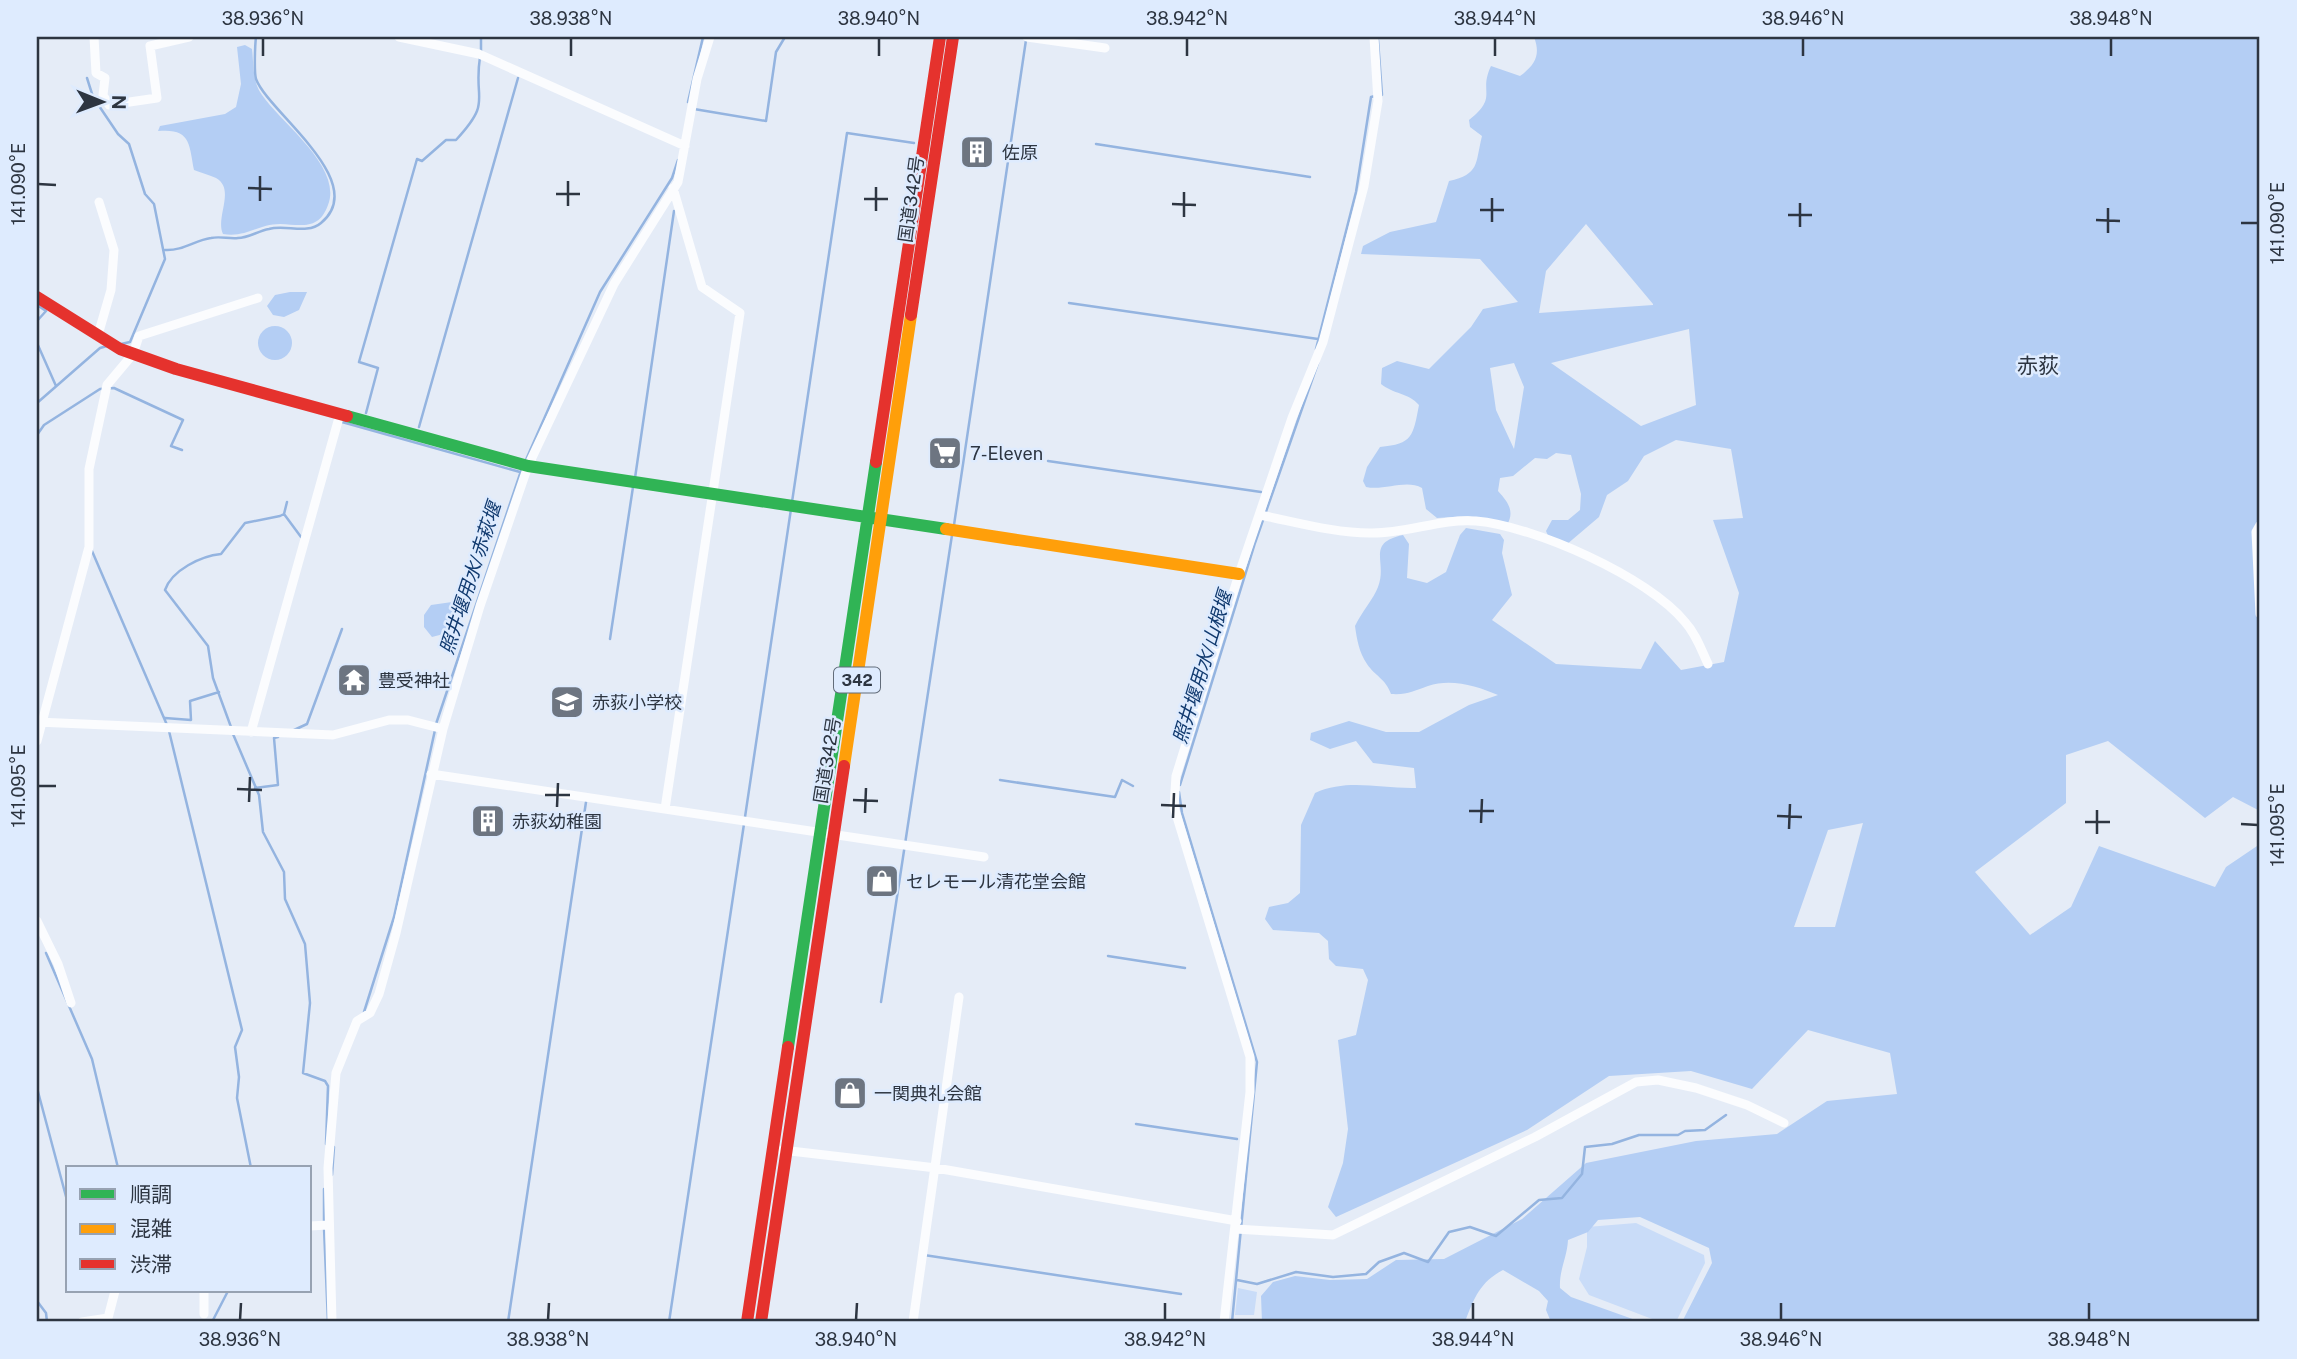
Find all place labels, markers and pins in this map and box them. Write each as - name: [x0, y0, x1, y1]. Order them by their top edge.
- building icon: 佐原: [958, 133, 996, 171]
- place label: 佐原: [1002, 142, 1038, 163]
- supermarket icon: 7-Eleven: [926, 434, 964, 472]
- place label: 7-Eleven: [970, 443, 1043, 464]
- temple icon: 豊受神社: [335, 661, 373, 699]
- place label: 豊受神社: [378, 670, 450, 691]
- school or university icon: 赤荻小学校: [548, 683, 586, 721]
- place label: 赤荻小学校: [592, 692, 682, 713]
- building icon: 赤荻幼稚園: [469, 802, 507, 840]
- place label: 赤荻幼稚園: [512, 811, 602, 832]
- shop icon: セレモール清花堂会館: [863, 862, 901, 900]
- place label: セレモール清花堂会館: [906, 871, 1086, 892]
- shop icon: 一関典礼会館: [831, 1074, 869, 1112]
- place label: 一関典礼会館: [874, 1083, 982, 1104]

